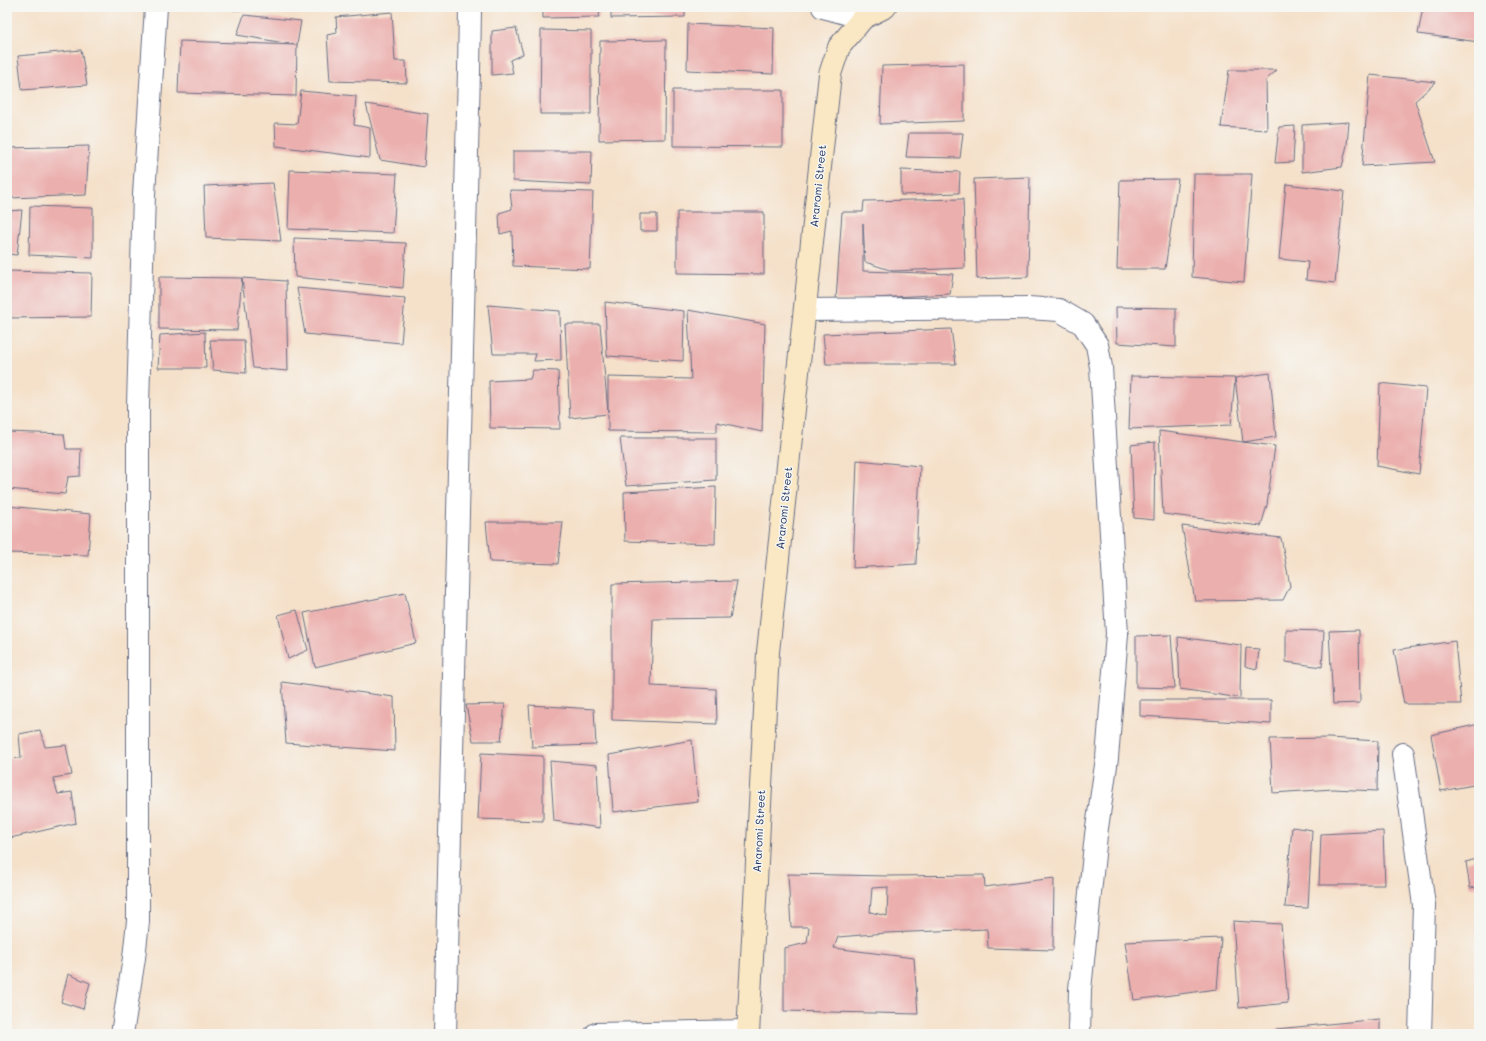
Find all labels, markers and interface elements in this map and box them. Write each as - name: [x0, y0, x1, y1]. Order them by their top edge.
- street label: Araromi Street: [806, 144, 829, 228]
- street label: Araromi Street: [772, 466, 795, 550]
- street label: Araromi Street: [749, 789, 768, 873]

